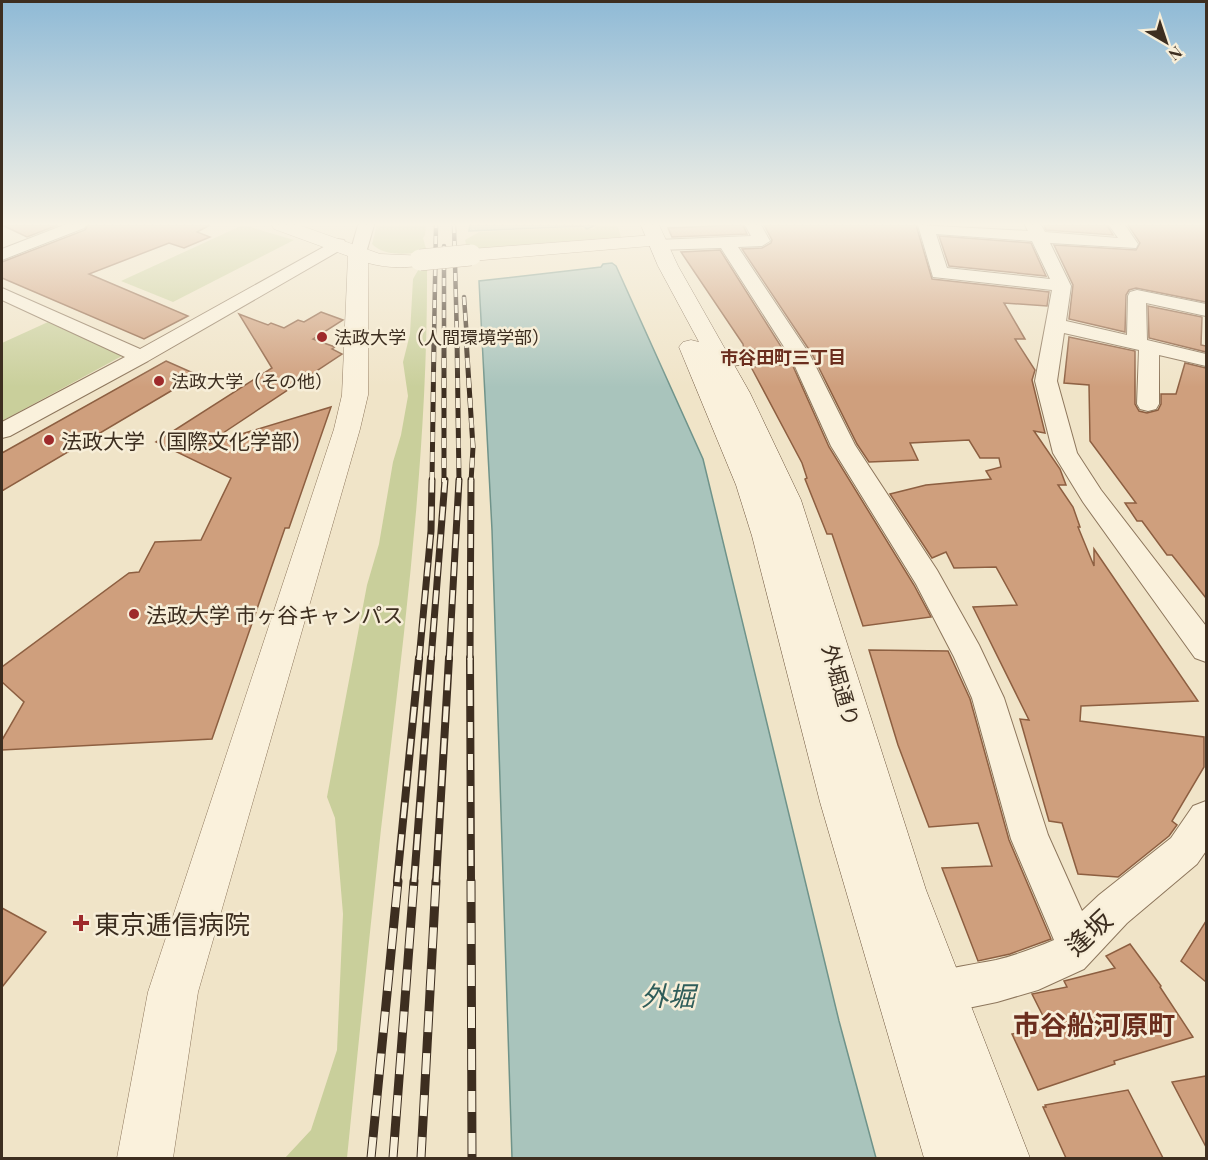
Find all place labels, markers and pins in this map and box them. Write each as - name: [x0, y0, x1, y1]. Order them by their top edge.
- place label: 法政大学（人間環境学部）: [334, 325, 550, 349]
- marker: 法政大学（人間環境学部）: [315, 330, 329, 344]
- place label: 法政大学（その他）: [171, 369, 333, 393]
- marker: 法政大学（その他）: [152, 374, 166, 388]
- place label: 法政大学（国際文化学部）: [61, 426, 313, 454]
- marker: 法政大学（国際文化学部）: [42, 433, 56, 447]
- place label: 法政大学 市ヶ谷キャンパス: [146, 600, 403, 628]
- marker: 法政大学 市ヶ谷キャンパス: [127, 607, 141, 621]
- place label: 東京逓信病院: [94, 906, 250, 941]
- marker: 東京逓信病院: [72, 914, 90, 932]

